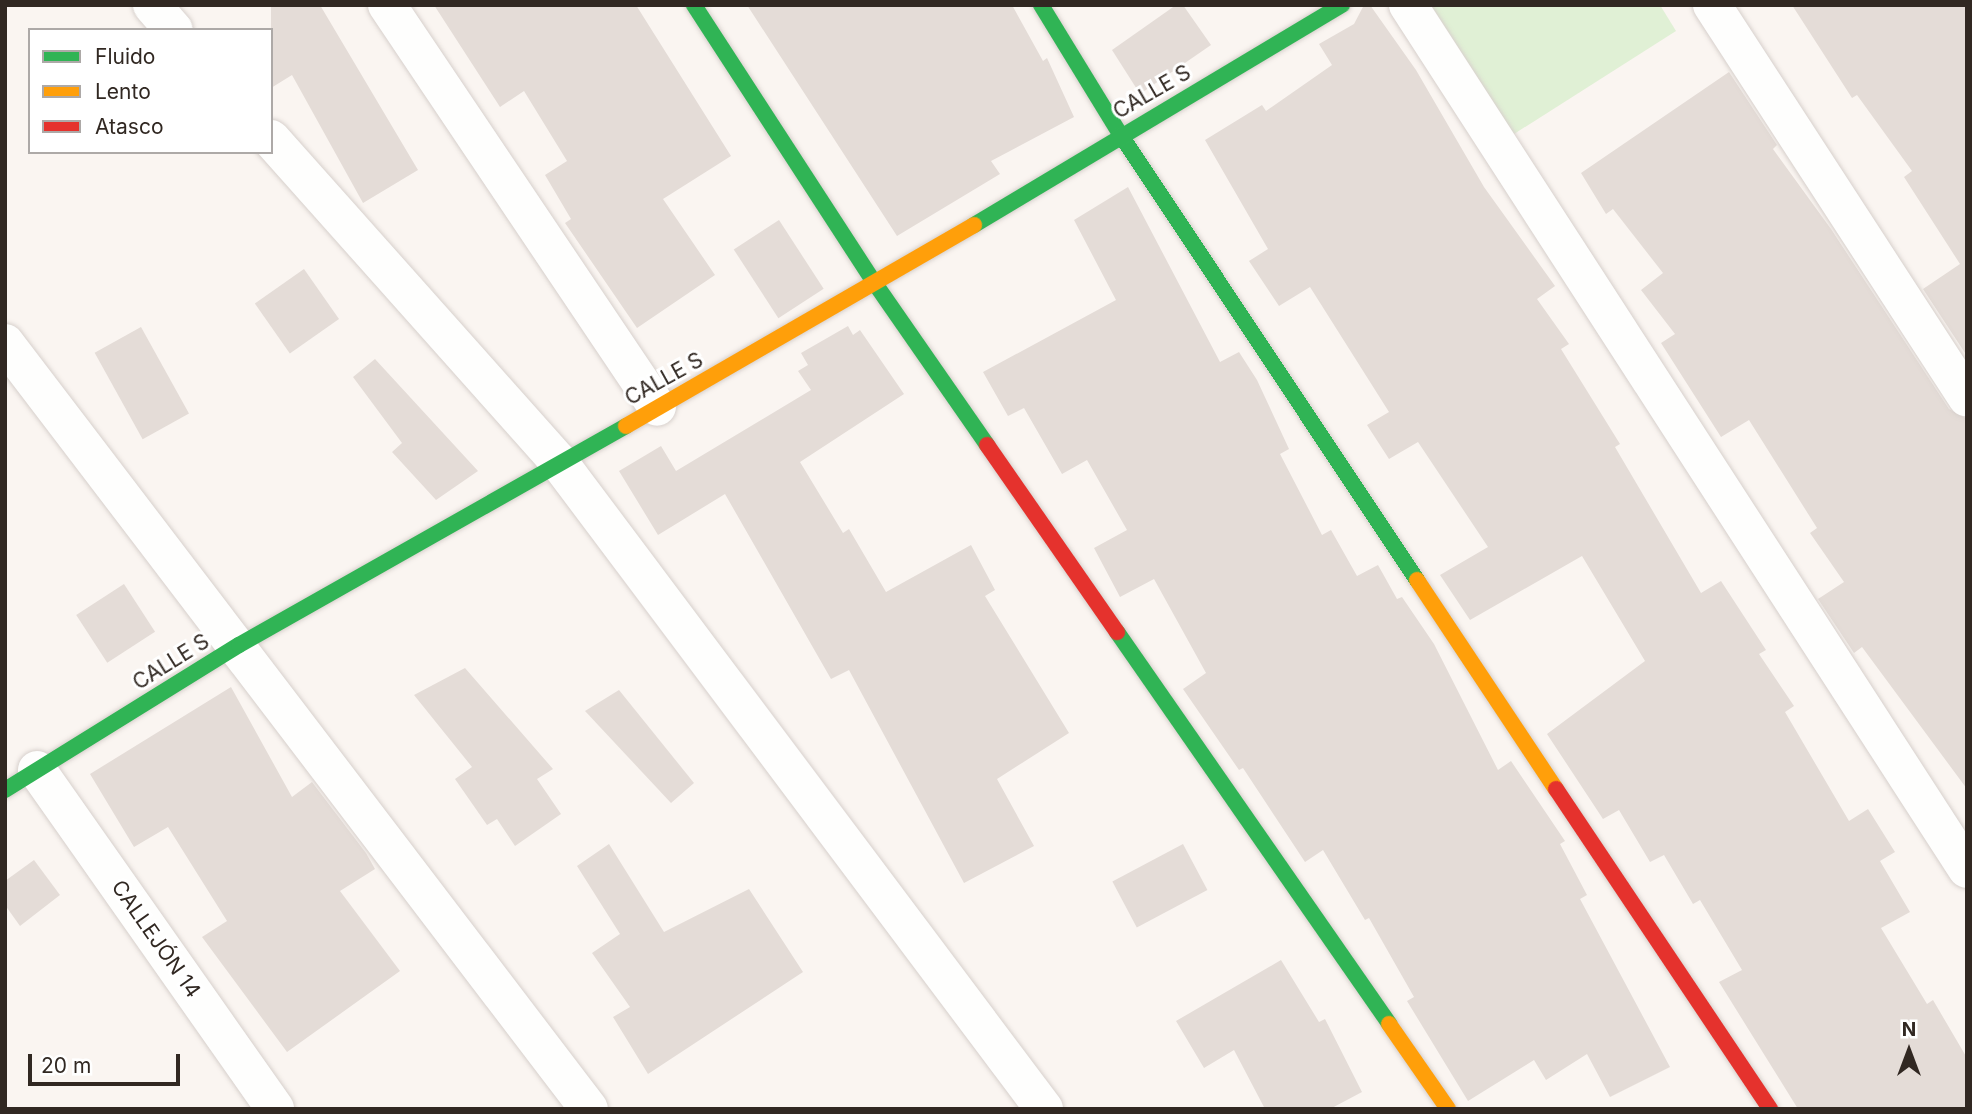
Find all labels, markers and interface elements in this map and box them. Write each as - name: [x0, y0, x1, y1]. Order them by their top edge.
- legend: [28, 28, 273, 154]
- text: Fluido: [95, 44, 155, 69]
- street label: CALLE S: [1109, 60, 1195, 124]
- text: Lento: [95, 79, 151, 104]
- text: Atasco: [95, 114, 164, 139]
- street label: CALLE S: [621, 347, 707, 411]
- street label: CALLE S: [128, 629, 214, 695]
- street label: CALLEJÓN 14: [106, 875, 206, 1003]
- north arrow: [1874, 1016, 1944, 1086]
- text: N: [1902, 1018, 1916, 1041]
- scale bar: [32, 1040, 184, 1084]
- text: 20 m: [41, 1053, 91, 1078]

